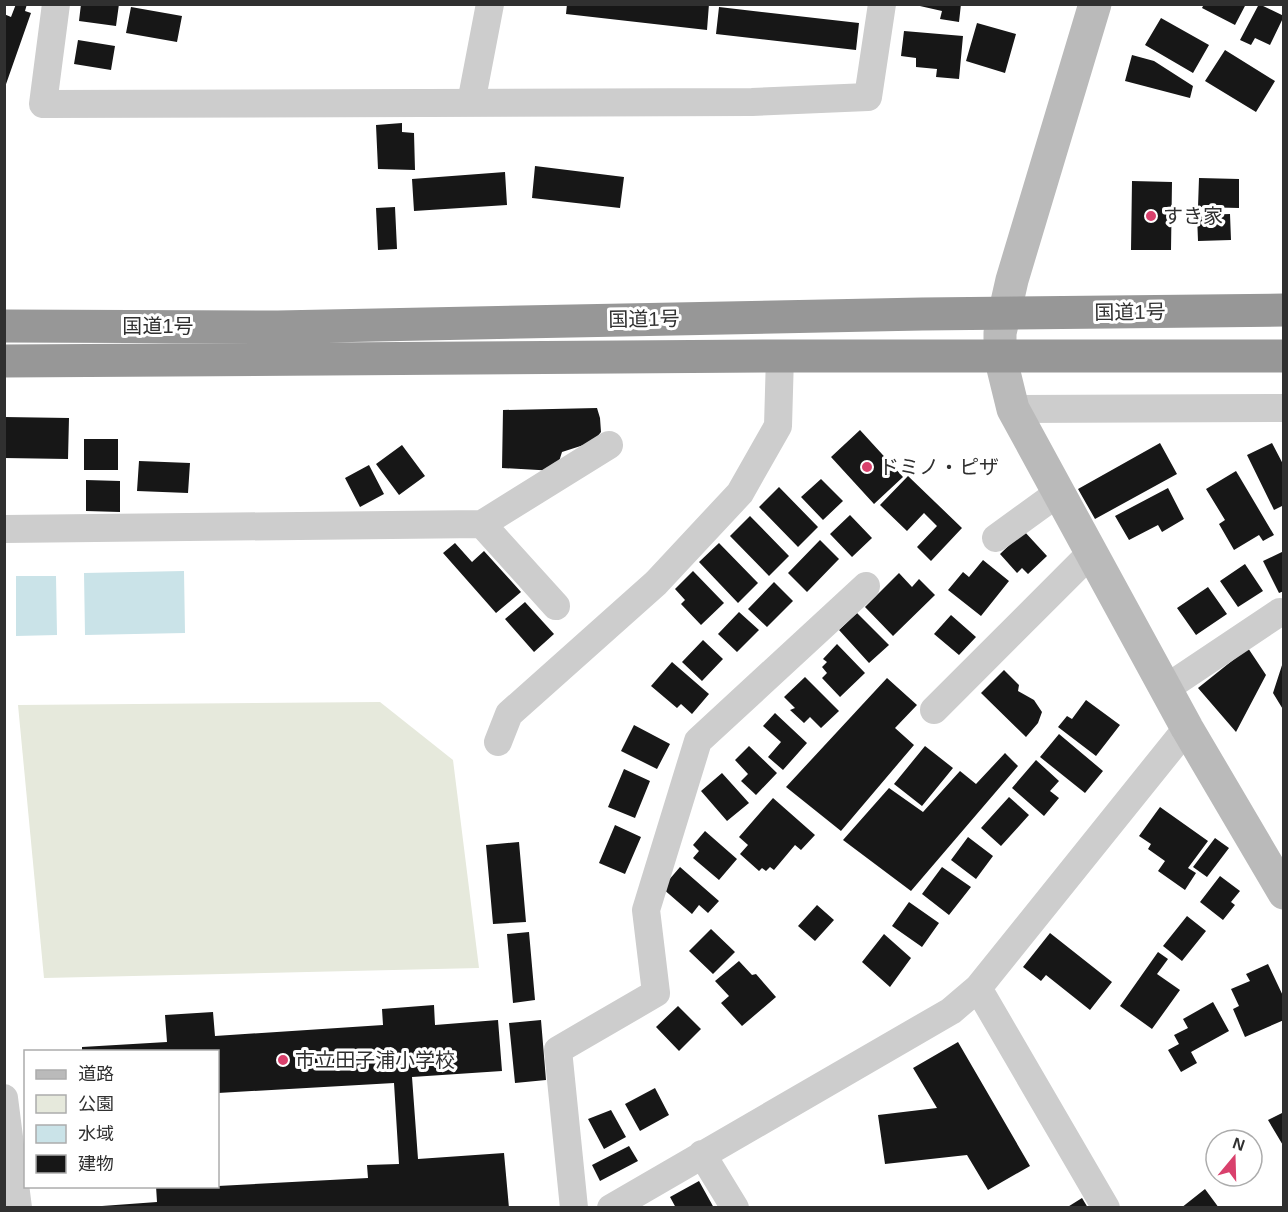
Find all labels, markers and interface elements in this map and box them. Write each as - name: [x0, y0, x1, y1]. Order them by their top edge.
- place label: すき家: [1163, 205, 1223, 227]
- marker: すき家: [1144, 209, 1158, 223]
- street label: 国道1号: [1094, 300, 1166, 324]
- street label: 国道1号: [608, 307, 680, 331]
- street label: 国道1号: [122, 315, 194, 337]
- place label: ドミノ・ピザ: [879, 456, 999, 478]
- marker: ドミノ・ピザ: [860, 460, 874, 474]
- place label: 市立田子浦小学校: [295, 1049, 455, 1071]
- legend: [24, 1050, 219, 1188]
- marker: 市立田子浦小学校: [276, 1053, 290, 1067]
- text: 道路: [78, 1064, 114, 1084]
- text: 公園: [78, 1094, 114, 1114]
- text: 水域: [78, 1124, 114, 1144]
- north arrow: [1204, 1128, 1264, 1188]
- text: N: [1230, 1134, 1247, 1154]
- text: 建物: [78, 1154, 114, 1174]

